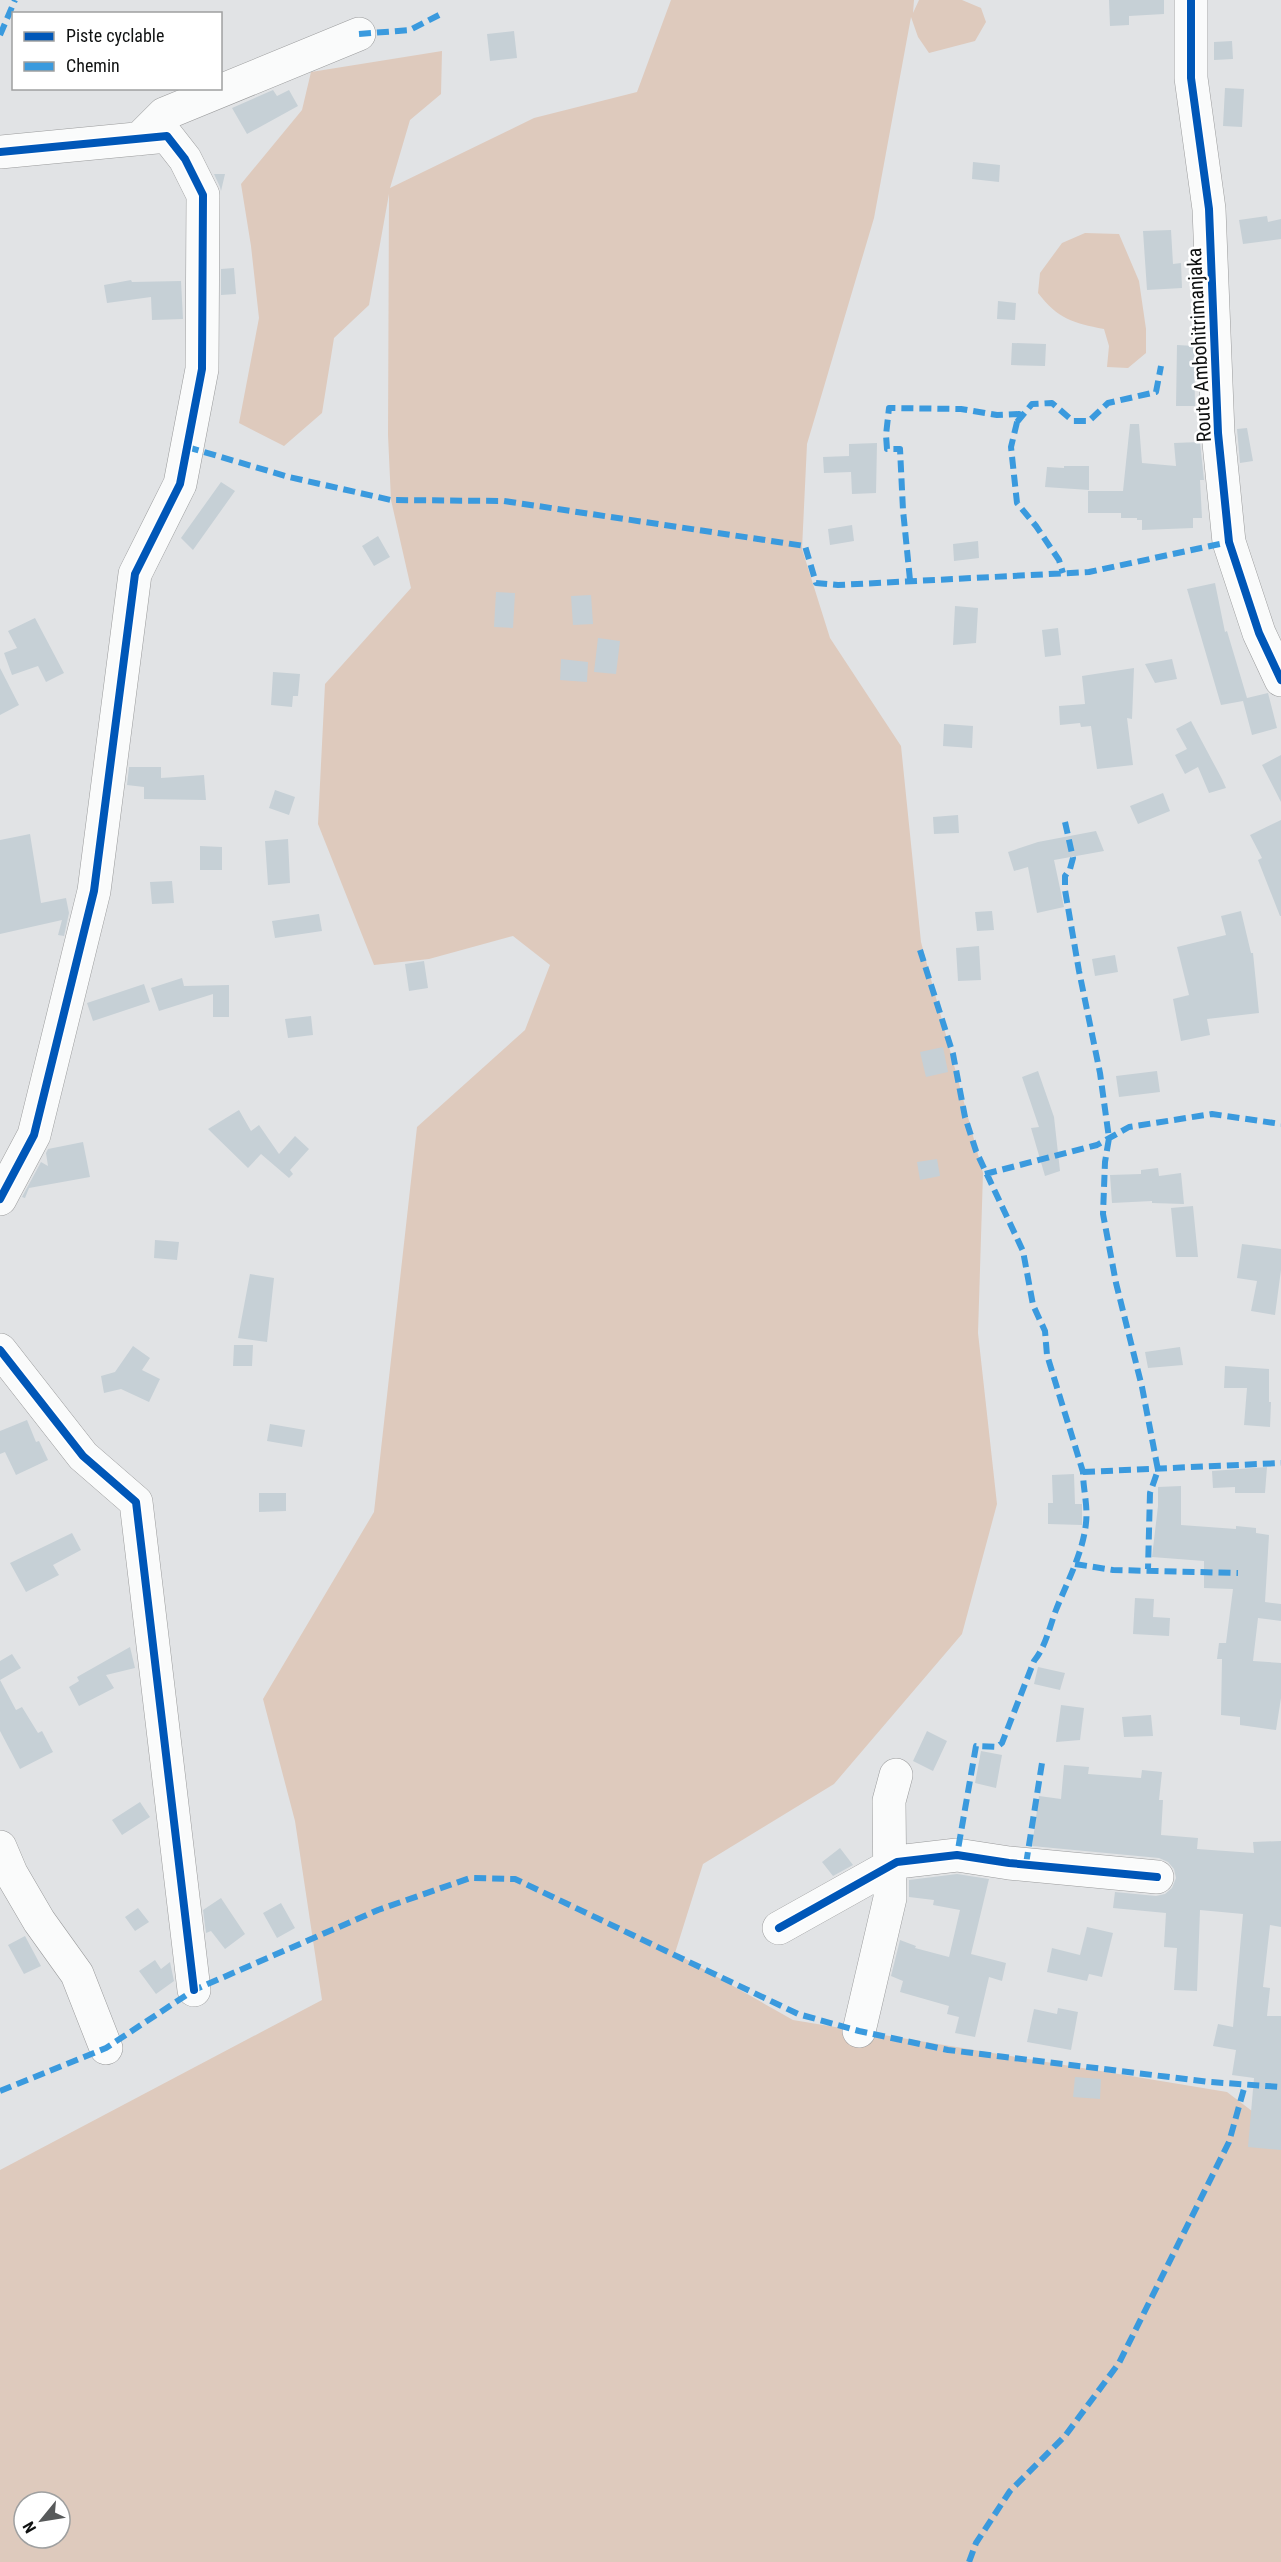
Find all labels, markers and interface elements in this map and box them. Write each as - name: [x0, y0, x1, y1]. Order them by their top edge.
- legend: [12, 12, 222, 90]
- text: Piste cyclable: [66, 25, 164, 46]
- text: Chemin: [66, 55, 120, 76]
- street label: Route Ambohitrimanjaka: [1182, 247, 1216, 443]
- north arrow: [12, 2490, 72, 2550]
- text: N: [19, 2518, 40, 2536]

